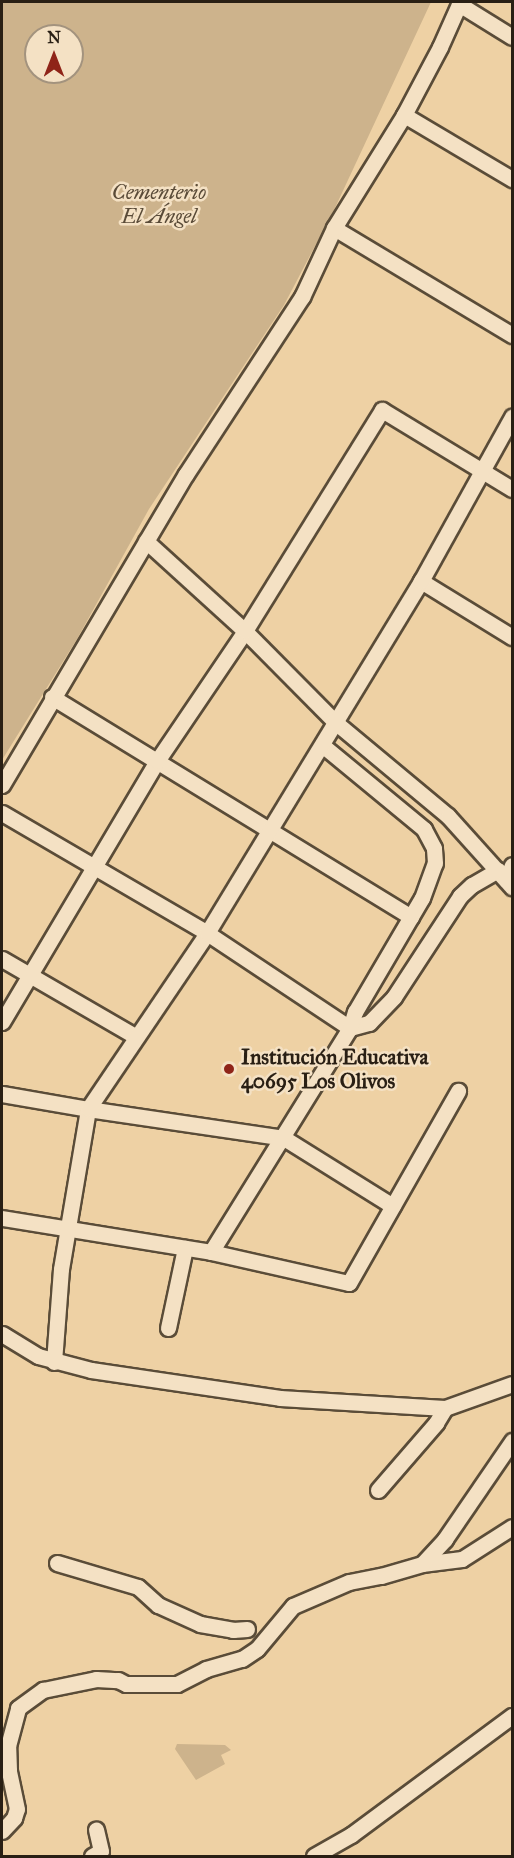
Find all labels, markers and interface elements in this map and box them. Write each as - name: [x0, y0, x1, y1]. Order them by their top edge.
- north arrow: [24, 24, 84, 84]
- text: N: [47, 28, 61, 47]
- park label: Cementerio El Ángel: [112, 179, 206, 229]
- place label: Institución Educativa 40695 Los Olivos: [241, 1044, 428, 1094]
- marker: Institución Educativa 40695 Los Olivos: [222, 1062, 236, 1076]

